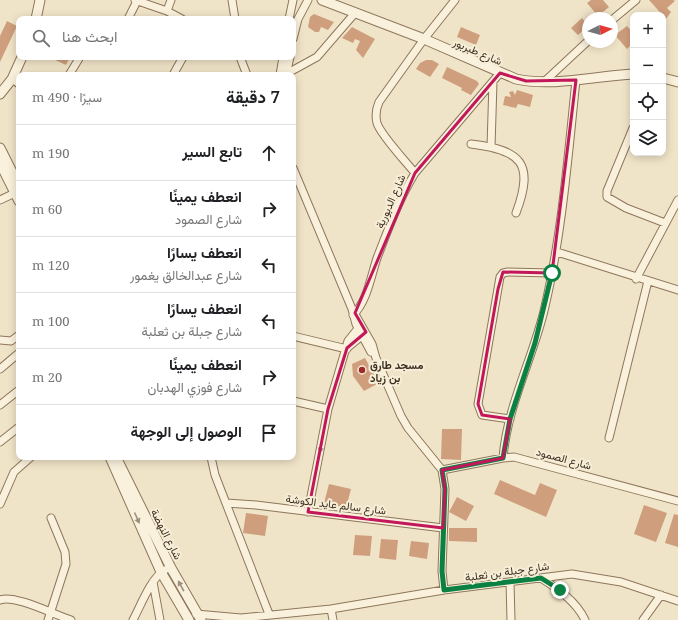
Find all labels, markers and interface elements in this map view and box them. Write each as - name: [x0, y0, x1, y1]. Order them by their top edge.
- north arrow: [582, 12, 618, 48]
- map controls: [630, 12, 666, 156]
- button: +: [630, 12, 666, 48]
- search box: [16, 16, 296, 60]
- text: ابحث هنا: [62, 26, 117, 46]
- icon: search: [30, 27, 52, 49]
- street label: شارع طبربور: [450, 34, 505, 69]
- button: −: [630, 48, 666, 84]
- button: locate: [630, 84, 666, 120]
- text: 7 دقيقة: [226, 85, 280, 108]
- text: سيرًا · 490 m: [32, 88, 102, 106]
- button: layers: [630, 120, 666, 156]
- text: تابع السير: [182, 141, 242, 161]
- icon: ahead: [258, 142, 280, 164]
- text: 190 m: [32, 144, 70, 162]
- street label: شارع الدبورية: [371, 171, 410, 231]
- text: انعطف يمينًا: [169, 186, 242, 206]
- icon: right: [258, 198, 280, 220]
- text: 60 m: [32, 200, 62, 218]
- text: شارع الصمود: [175, 210, 242, 228]
- text: انعطف يسارًا: [167, 242, 242, 262]
- icon: left: [258, 254, 280, 276]
- text: 120 m: [32, 256, 70, 274]
- route start: [543, 264, 561, 282]
- text: شارع عبدالخالق يغمور: [130, 266, 242, 284]
- text: انعطف يسارًا: [167, 298, 242, 318]
- icon: left: [258, 310, 280, 332]
- text: 100 m: [32, 312, 70, 330]
- text: شارع جبلة بن ثعلبة: [142, 322, 242, 340]
- text: انعطف يمينًا: [169, 354, 242, 374]
- place label: مسجد طارق بن زياد: [370, 357, 423, 385]
- marker: مسجد طارق بن زياد: [357, 365, 367, 375]
- icon: right: [258, 366, 280, 388]
- text: 20 m: [32, 368, 62, 386]
- text: شارع فوزي الهدبان: [148, 378, 242, 396]
- text: الوصول إلى الوجهة: [131, 421, 242, 441]
- icon: arrive: [258, 422, 280, 444]
- one-way arrow: [317, 441, 323, 454]
- street label: شارع الصمود: [534, 443, 594, 474]
- street label: شارع سالم عايد الكوشة: [285, 490, 387, 519]
- street label: شارع النهضة: [147, 506, 186, 563]
- one-way arrow: [134, 513, 140, 524]
- street label: شارع جبلة بن ثعلبة: [464, 558, 551, 585]
- one-way arrow: [178, 580, 185, 592]
- route end: [551, 581, 569, 599]

